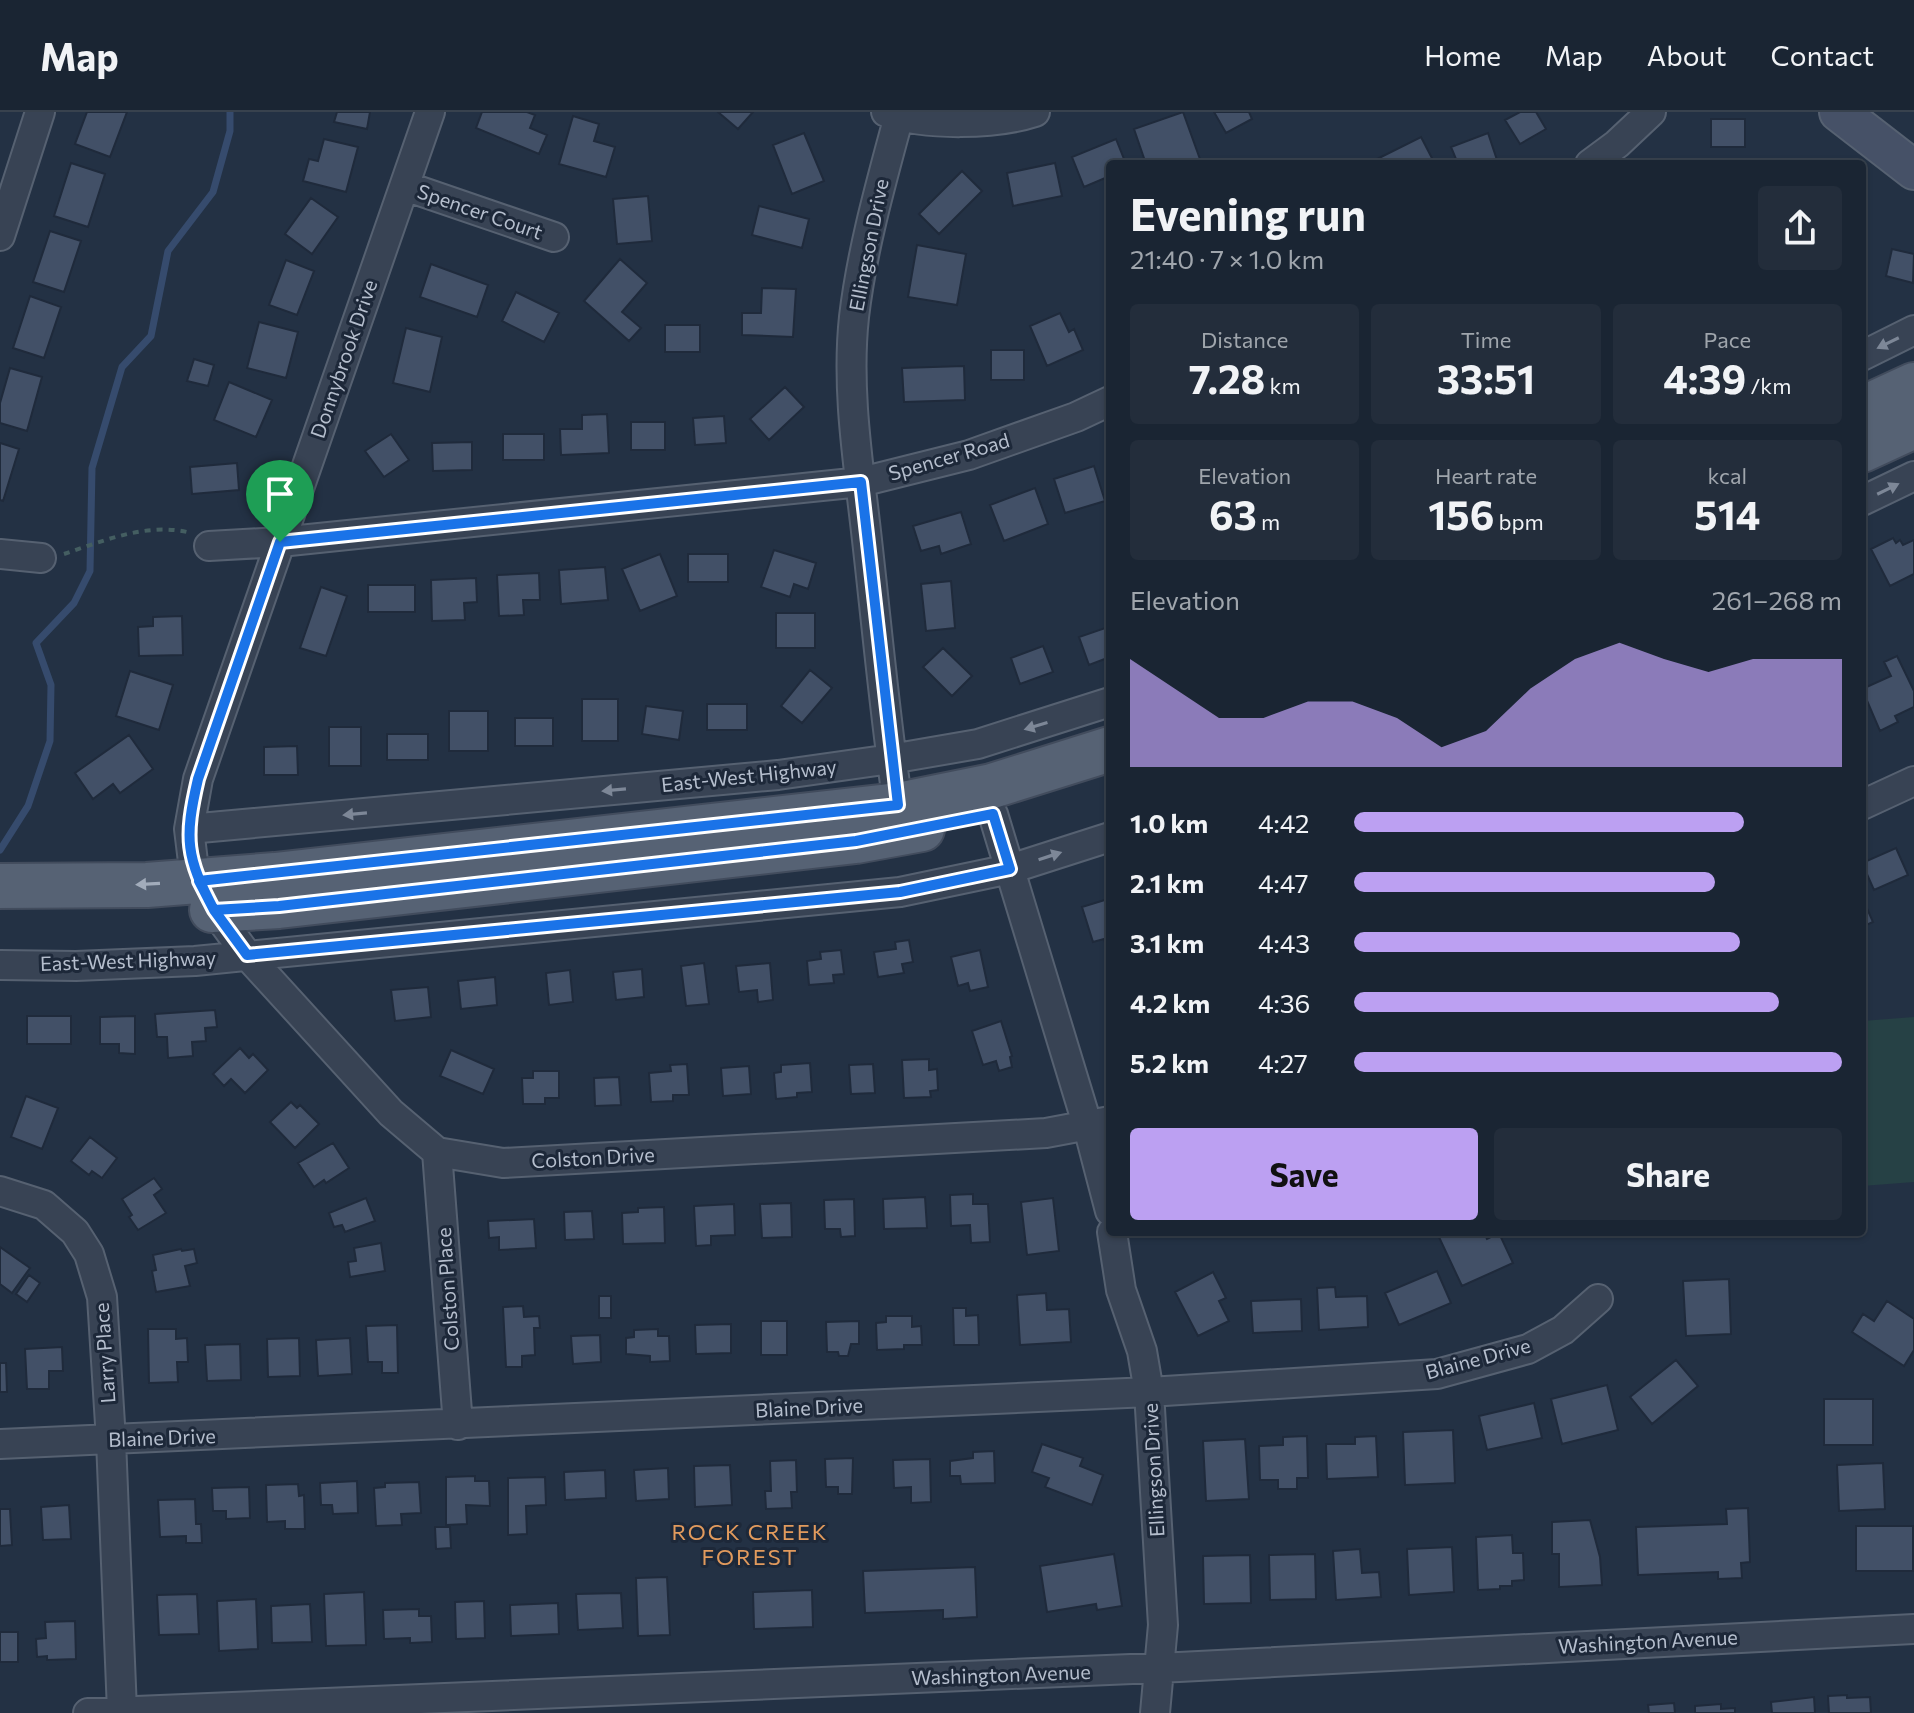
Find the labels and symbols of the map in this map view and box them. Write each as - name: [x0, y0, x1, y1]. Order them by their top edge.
- street label: Ellingson Drive: [843, 177, 893, 313]
- street label: Spencer Court: [415, 178, 546, 244]
- street label: Donnybrook Drive: [305, 276, 381, 441]
- one-way arrow: [1876, 336, 1900, 350]
- street label: Spencer Road: [886, 427, 1012, 485]
- pin: [246, 460, 314, 542]
- one-way arrow: [1876, 482, 1900, 496]
- one-way arrow: [1023, 720, 1047, 732]
- street label: East-West Highway: [660, 754, 838, 796]
- one-way arrow: [601, 783, 626, 796]
- one-way arrow: [342, 807, 367, 820]
- one-way arrow: [1038, 849, 1062, 862]
- one-way arrow: [135, 878, 160, 891]
- street label: East-West Highway: [39, 945, 216, 975]
- street label: Colston Drive: [531, 1142, 655, 1172]
- street label: Colston Place: [431, 1227, 463, 1352]
- street label: Larry Place: [89, 1302, 119, 1404]
- street label: Blaine Drive: [1423, 1332, 1533, 1384]
- street label: Blaine Drive: [755, 1392, 863, 1422]
- street label: Ellingson Drive: [1138, 1402, 1168, 1538]
- street label: Blaine Drive: [108, 1423, 216, 1451]
- district label: ROCK CREEK FOREST: [671, 1518, 829, 1570]
- street label: Washington Avenue: [1558, 1624, 1738, 1658]
- street label: Washington Avenue: [911, 1659, 1091, 1689]

